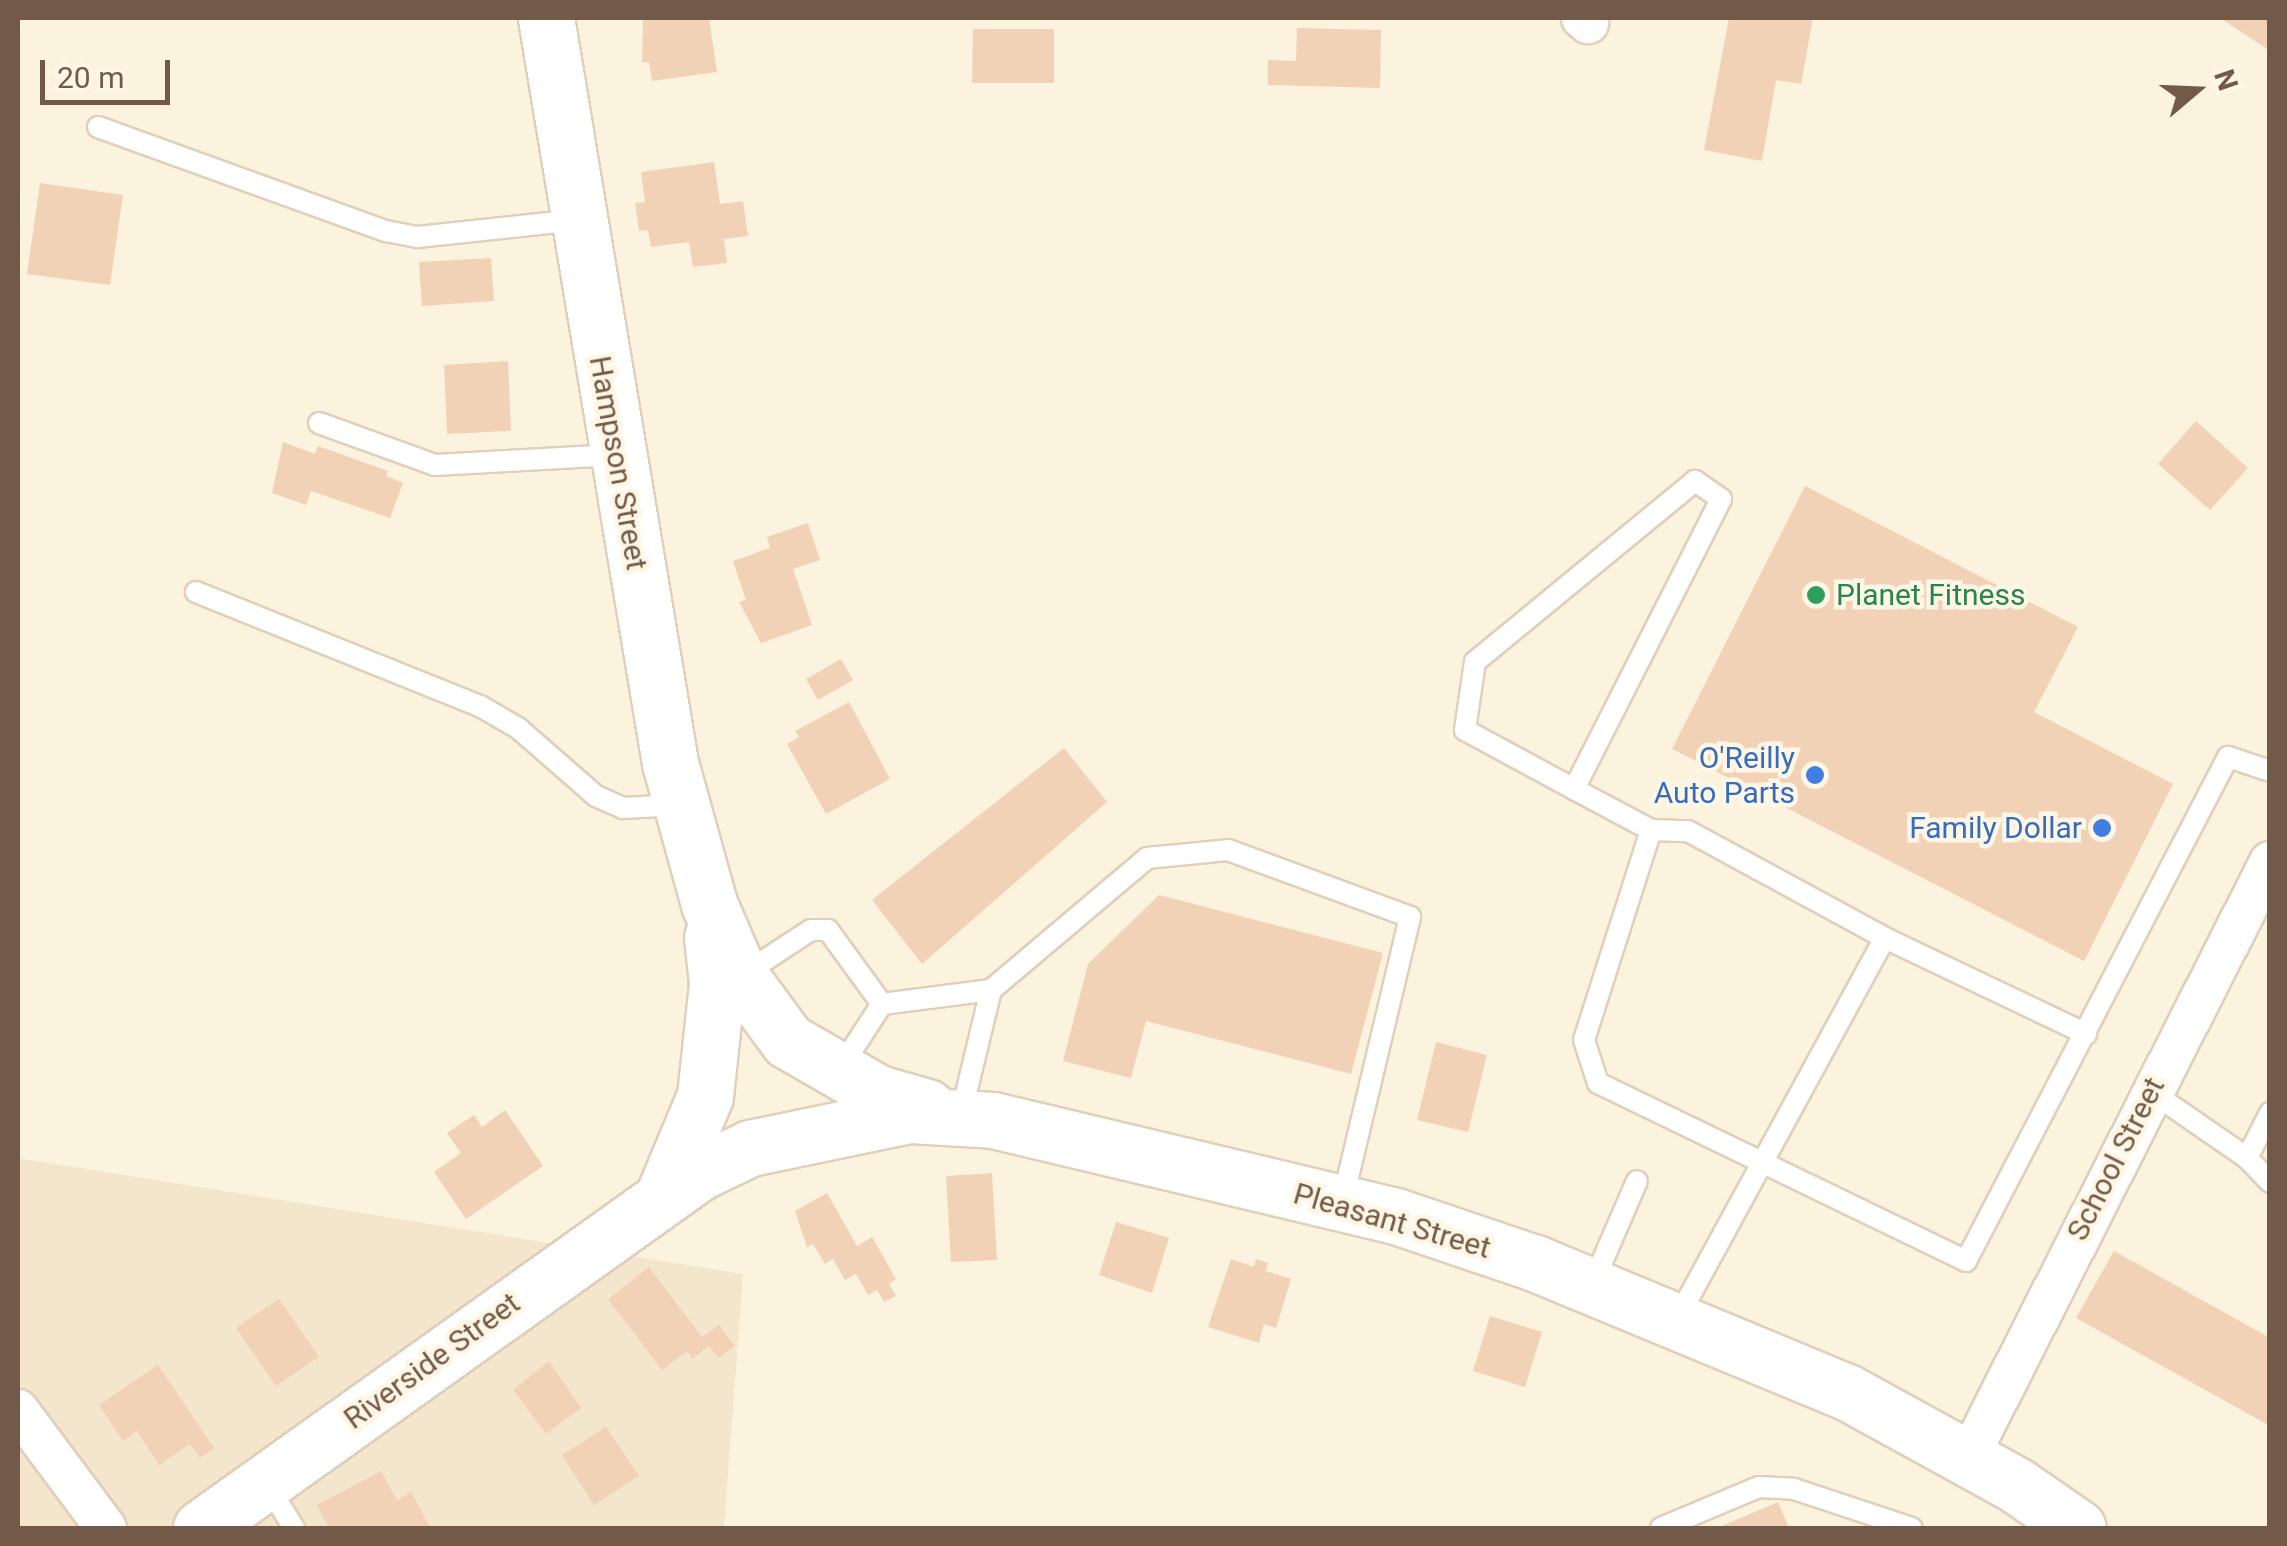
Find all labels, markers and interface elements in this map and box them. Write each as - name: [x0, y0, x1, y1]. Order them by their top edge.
- scale bar: [45, 40, 175, 102]
- north arrow: [2147, 40, 2247, 140]
- text: 20 m: [57, 60, 124, 95]
- text: N: [2207, 65, 2245, 95]
- street label: Hampson Street: [581, 353, 655, 573]
- place label: Planet Fitness: [1836, 577, 2025, 613]
- marker: Planet Fitness: [1805, 584, 1827, 606]
- place label: O'Reilly Auto Parts: [1654, 740, 1795, 810]
- marker: O'Reilly Auto Parts: [1804, 764, 1826, 786]
- place label: Family Dollar: [1909, 810, 2082, 846]
- marker: Family Dollar: [2091, 817, 2113, 839]
- street label: School Street: [2060, 1071, 2172, 1247]
- street label: Pleasant Street: [1289, 1176, 1495, 1266]
- street label: Riverside Street: [337, 1285, 527, 1437]

